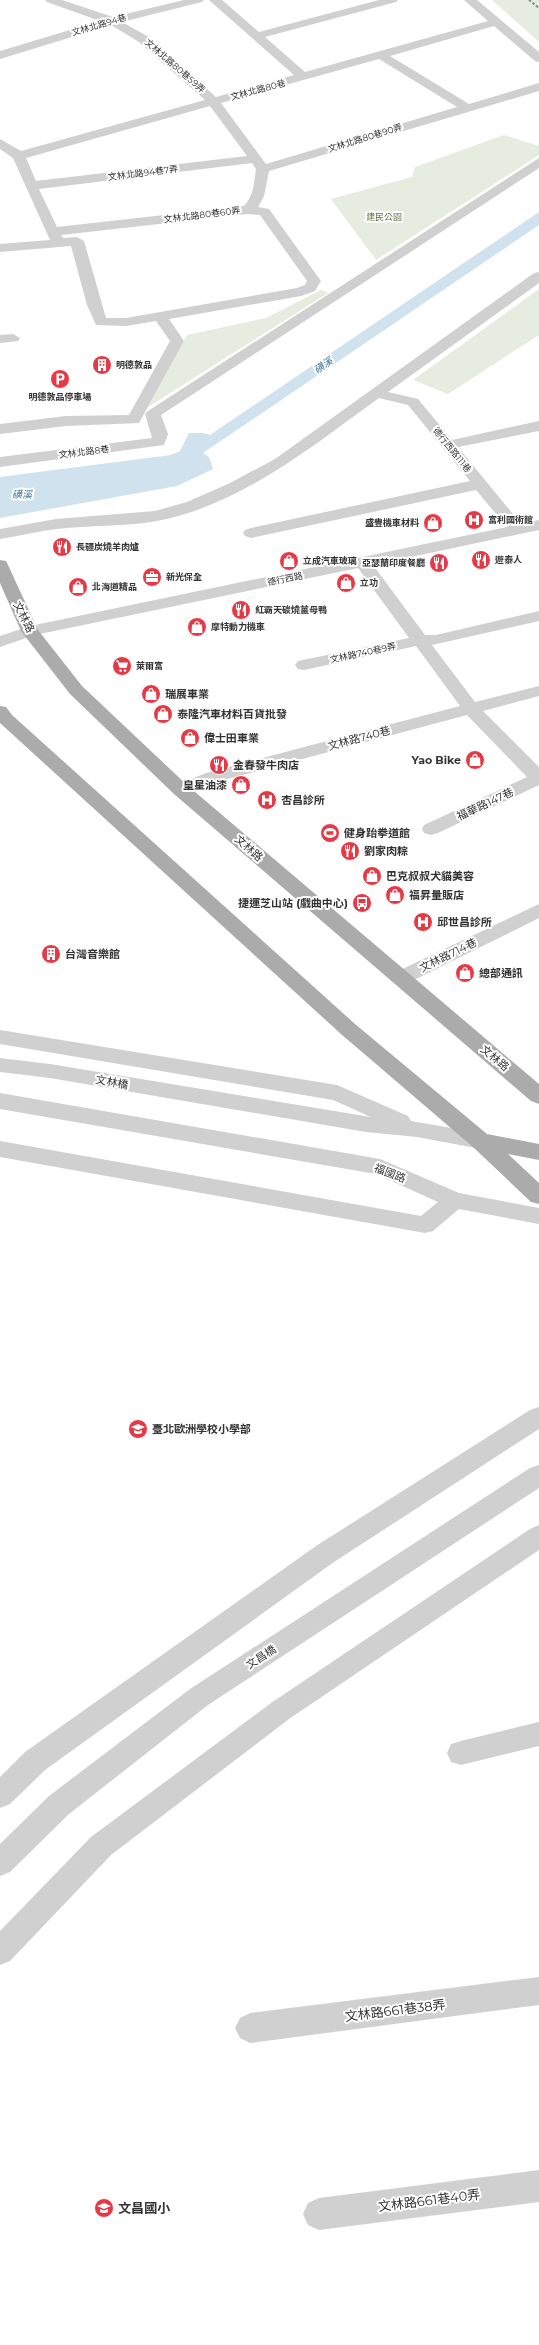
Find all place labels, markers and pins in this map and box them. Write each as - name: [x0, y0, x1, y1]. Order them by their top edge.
- building icon: 明德敦品: [91, 354, 113, 376]
- place label: 明德敦品: [116, 359, 152, 370]
- parking icon: 明德敦品停車場: [49, 368, 71, 390]
- place label: 明德敦品停車場: [28, 391, 92, 402]
- hospital icon: 富利國術館: [463, 509, 485, 531]
- shop icon: 盛豐機車材料: [422, 512, 444, 534]
- place label: 富利國術館: [488, 514, 533, 525]
- place label: 盛豐機車材料: [365, 517, 419, 528]
- restaurant icon: 長疆炭燒羊肉爐: [51, 536, 73, 558]
- place label: 長疆炭燒羊肉爐: [76, 541, 139, 552]
- restaurant icon: 遊泰人: [470, 549, 492, 571]
- shop icon: 立成汽車玻璃: [278, 550, 300, 572]
- restaurant icon: 亞瑟蘭印度餐廳: [428, 552, 450, 574]
- place label: 遊泰人: [494, 554, 522, 565]
- place label: 立成汽車玻璃: [303, 555, 357, 566]
- place label: 亞瑟蘭印度餐廳: [362, 557, 425, 568]
- office icon: 新光保全: [141, 566, 163, 588]
- place label: 新光保全: [166, 571, 202, 582]
- shop icon: 立功: [335, 572, 357, 594]
- shop icon: 北海道精品: [67, 576, 89, 598]
- place label: 立功: [360, 577, 378, 588]
- place label: 北海道精品: [92, 581, 137, 592]
- restaurant icon: 紅霸天碳燒薑母鴨: [230, 599, 252, 621]
- place label: 紅霸天碳燒薑母鴨: [255, 604, 327, 615]
- shop icon: 摩特動力機車: [186, 616, 208, 638]
- place label: 摩特動力機車: [211, 621, 265, 632]
- supermarket icon: 萊爾富: [111, 655, 133, 677]
- place label: 萊爾富: [136, 660, 163, 671]
- shop icon: 瑞展車業: [140, 683, 162, 705]
- place label: 瑞展車業: [165, 687, 209, 701]
- shop icon: 泰隆汽車材料百貨批發: [152, 703, 174, 725]
- place label: 泰隆汽車材料百貨批發: [177, 707, 287, 721]
- shop icon: 偉士田車業: [179, 727, 201, 749]
- place label: 偉士田車業: [204, 731, 259, 745]
- shop icon: Yao Bike: [464, 749, 486, 771]
- place label: Yao Bike: [411, 753, 461, 767]
- restaurant icon: 金春發牛肉店: [208, 754, 230, 776]
- place label: 金春發牛肉店: [233, 758, 299, 772]
- shop icon: 皇星油漆: [230, 774, 252, 796]
- place label: 皇星油漆: [183, 778, 227, 792]
- hospital icon: 杏昌診所: [256, 789, 278, 811]
- place label: 杏昌診所: [281, 793, 325, 807]
- sports icon: 健身跆拳道館: [319, 822, 341, 844]
- place label: 健身跆拳道館: [344, 826, 410, 840]
- restaurant icon: 劉家肉粽: [339, 840, 361, 862]
- place label: 劉家肉粽: [364, 844, 408, 858]
- shop icon: 巴克叔叔犬貓美容: [361, 865, 383, 887]
- place label: 巴克叔叔犬貓美容: [386, 869, 474, 883]
- shop icon: 福昇量販店: [384, 884, 406, 906]
- place label: 福昇量販店: [409, 888, 464, 902]
- bus stop icon: 捷運芝山站 (戲曲中心): [351, 892, 373, 914]
- place label: 捷運芝山站 (戲曲中心): [238, 896, 348, 910]
- hospital icon: 邱世昌診所: [412, 911, 434, 933]
- place label: 邱世昌診所: [437, 915, 492, 929]
- building icon: 台灣音樂館: [40, 943, 62, 965]
- place label: 台灣音樂館: [65, 947, 120, 961]
- shop icon: 總部通訊: [454, 962, 476, 984]
- place label: 總部通訊: [479, 966, 523, 980]
- school or university icon: 臺北歐洲學校小學部: [127, 1418, 149, 1440]
- place label: 臺北歐洲學校小學部: [152, 1422, 251, 1436]
- school or university icon: 文昌國小: [93, 2197, 115, 2219]
- place label: 文昌國小: [118, 2200, 171, 2216]

